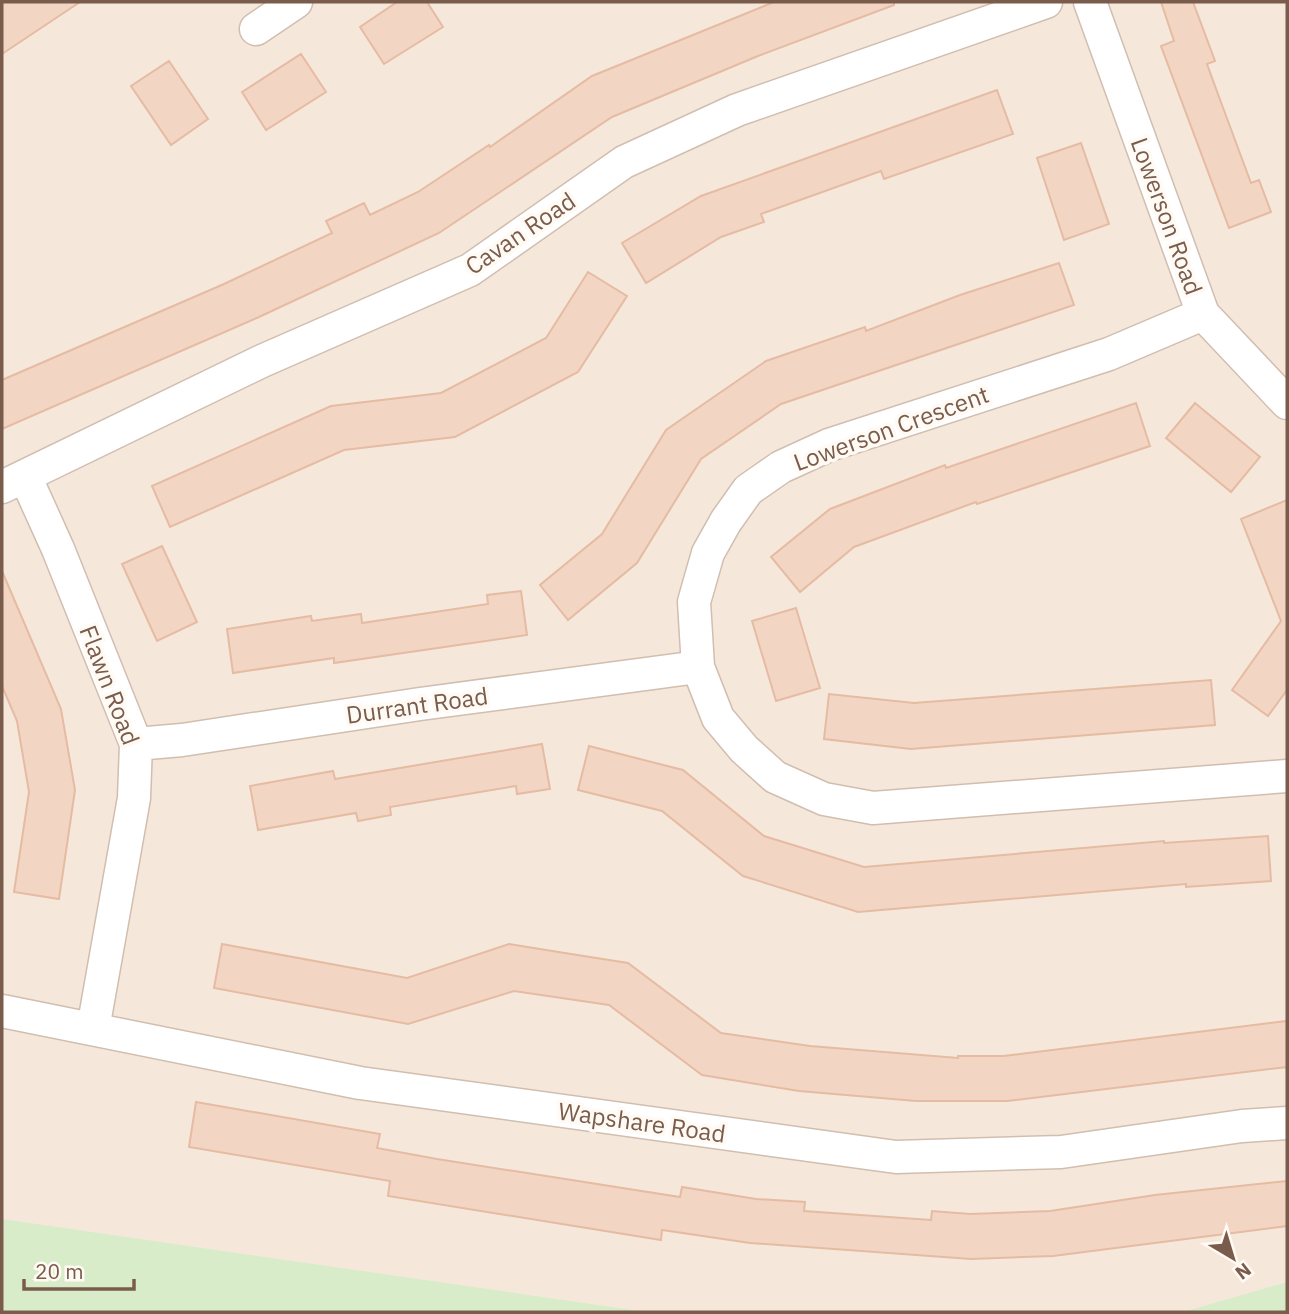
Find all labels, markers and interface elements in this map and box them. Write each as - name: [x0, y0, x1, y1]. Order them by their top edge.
- street label: Lowerson Road: [1124, 133, 1210, 299]
- street label: Cavan Road: [459, 184, 581, 282]
- street label: Lowerson Crescent: [789, 378, 993, 478]
- street label: Flawn Road: [73, 621, 147, 749]
- street label: Durrant Road: [344, 679, 490, 731]
- street label: Wapshare Road: [556, 1094, 728, 1150]
- north arrow: [1198, 1223, 1268, 1293]
- scale bar: [24, 1248, 135, 1292]
- text: 20 m: [35, 1257, 84, 1285]
- text: N: [1231, 1258, 1256, 1285]

